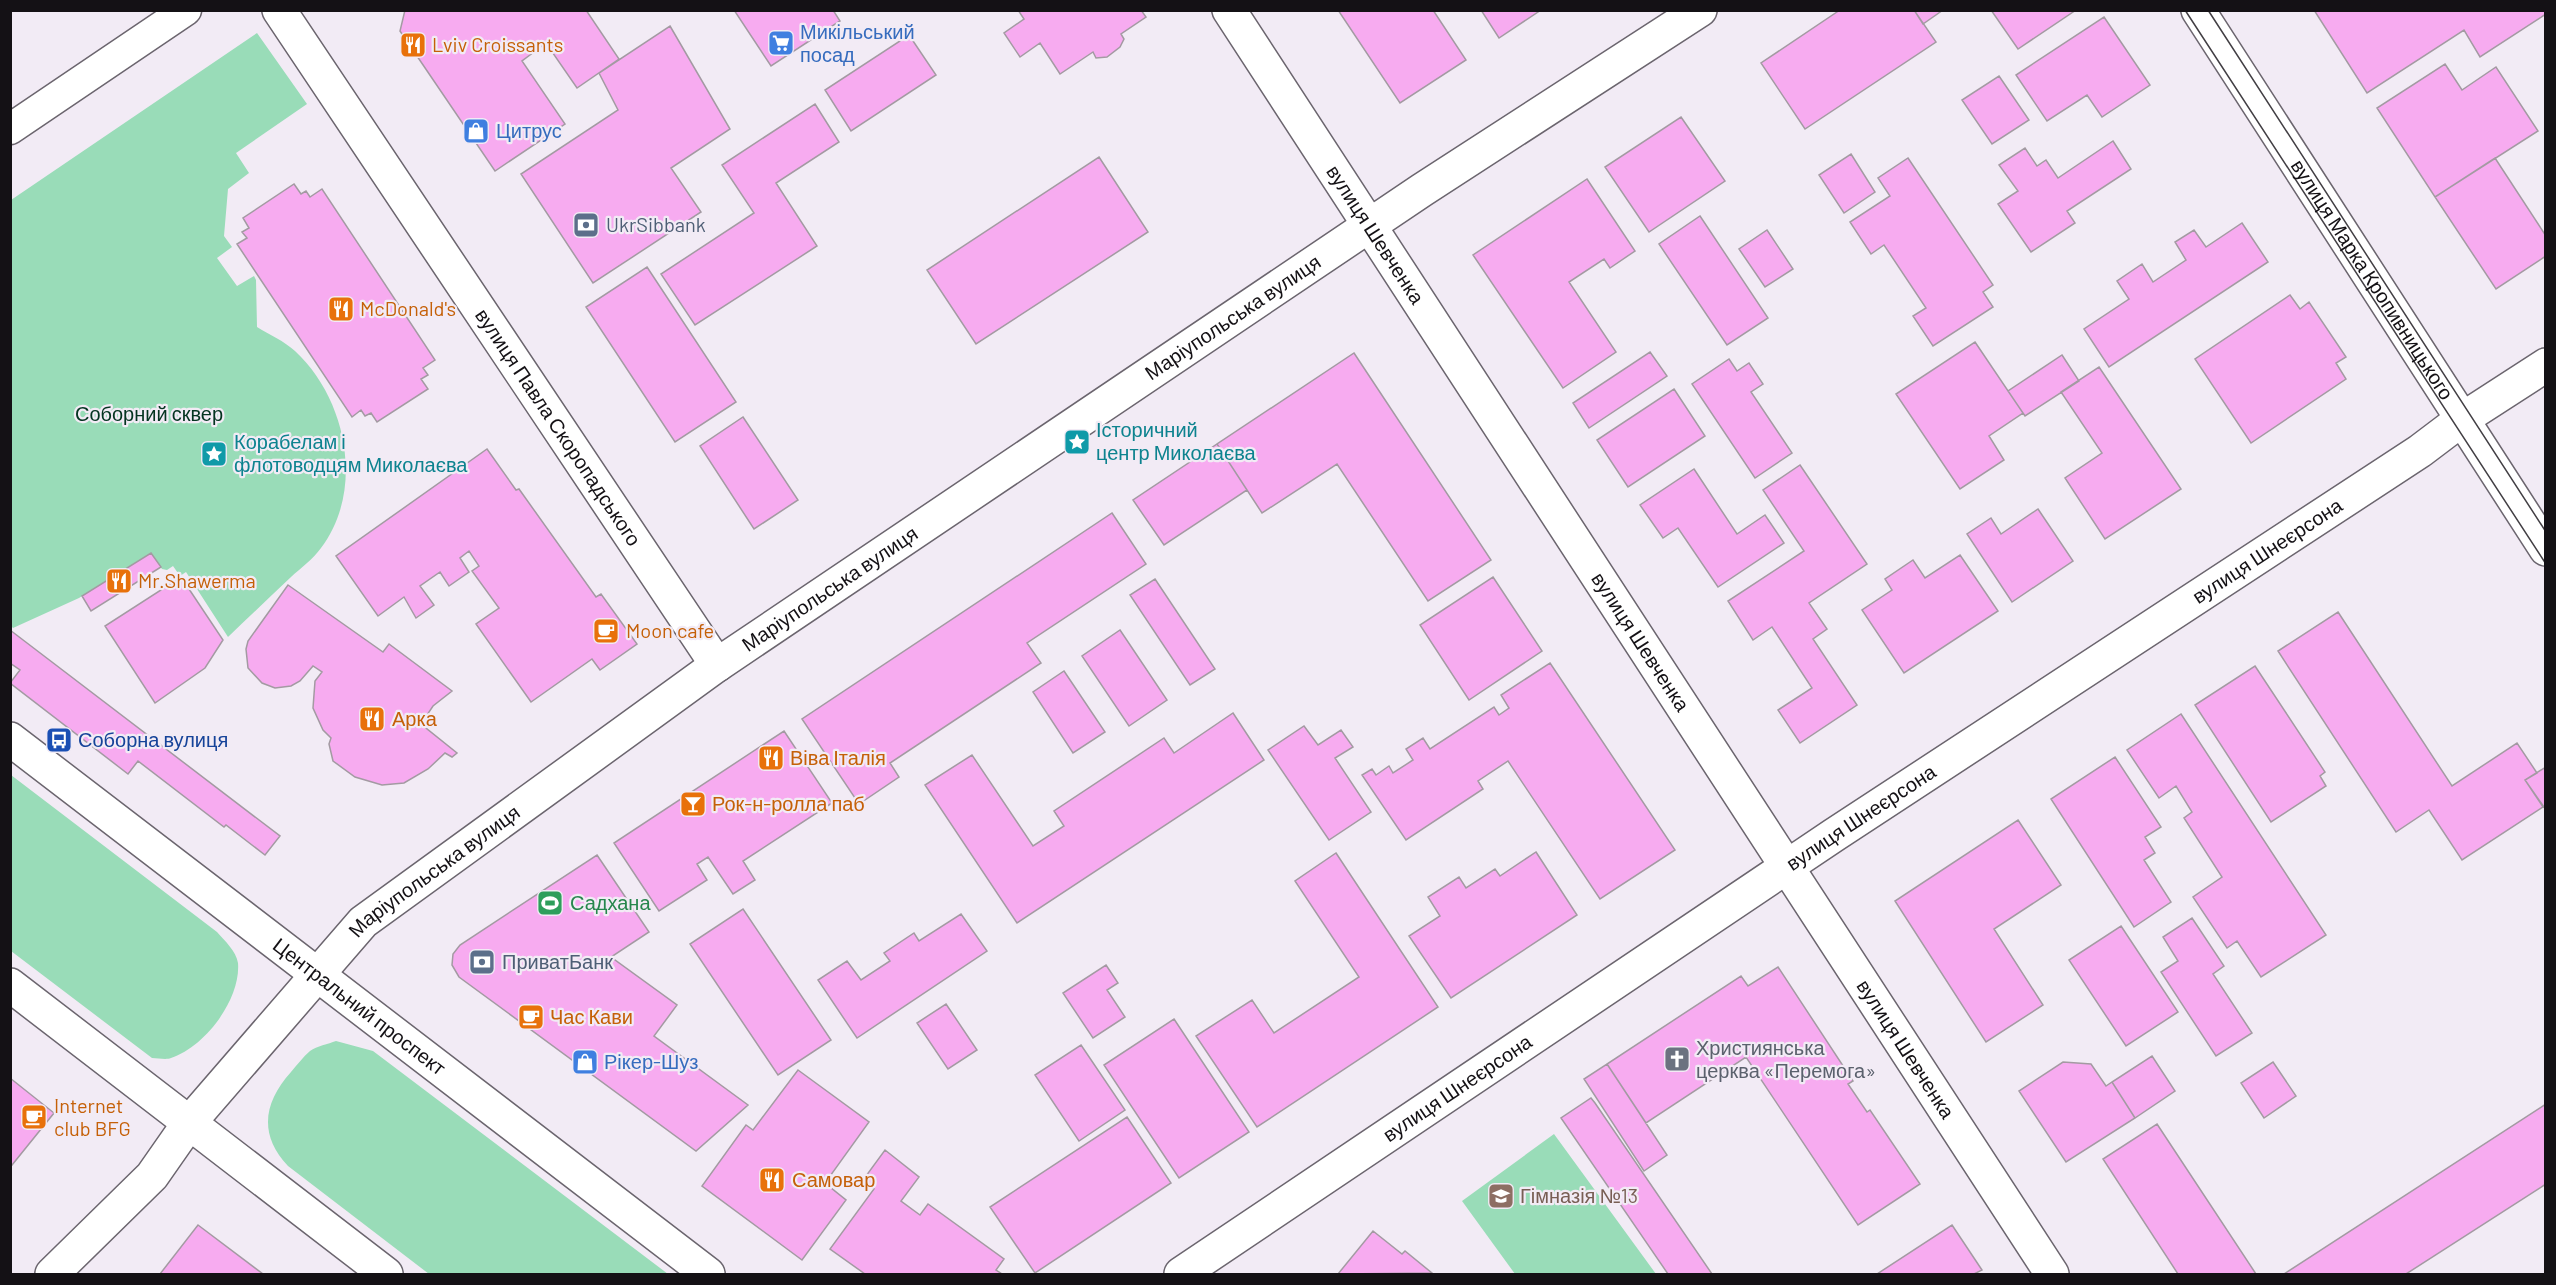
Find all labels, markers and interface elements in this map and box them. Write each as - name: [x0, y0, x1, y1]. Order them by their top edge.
- place label: Микільський посад: [800, 19, 915, 66]
- supermarket icon: Микільський посад: [766, 28, 796, 58]
- restaurant icon: Lviv Croissants: [398, 30, 428, 60]
- place label: Lviv Croissants: [432, 32, 563, 56]
- shop icon: Цитрус: [461, 116, 491, 146]
- place label: Цитрус: [496, 118, 562, 142]
- street label: вулиця Марка Кропивницького: [2287, 155, 2459, 404]
- street label: вулиця Шевченка: [1322, 160, 1431, 309]
- bank icon: UkrSibbank: [571, 210, 601, 240]
- place label: UkrSibbank: [606, 212, 706, 236]
- street label: Маріупольська вулиця: [1140, 249, 1325, 384]
- restaurant icon: McDonald's: [326, 294, 356, 324]
- place label: McDonald's: [360, 296, 456, 320]
- street label: вулиця Павла Скоропадського: [471, 304, 647, 550]
- park label: Соборний сквер: [75, 401, 223, 425]
- place label: Історичний центр Миколаєва: [1096, 417, 1257, 464]
- place icon: Історичний центр Миколаєва: [1062, 427, 1092, 457]
- place label: Корабелам і флотоводцям Миколаєва: [234, 429, 468, 476]
- place icon: Корабелам і флотоводцям Миколаєва: [199, 439, 229, 469]
- street label: вулиця Шнеєрсона: [2187, 492, 2347, 608]
- street label: Маріупольська вулиця: [737, 520, 922, 656]
- restaurant icon: Mr.Shawerma: [104, 566, 134, 596]
- street label: вулиця Шевченка: [1587, 567, 1696, 716]
- place label: Mr.Shawerma: [138, 568, 256, 592]
- cafe icon: Moon cafe: [591, 616, 621, 646]
- place label: Moon cafe: [626, 618, 714, 642]
- restaurant icon: Арка: [357, 704, 387, 734]
- place label: Арка: [392, 706, 438, 730]
- bus stop icon: Соборна вулиця: [44, 725, 74, 755]
- place label: Соборна вулиця: [78, 727, 228, 751]
- restaurant icon: Віва Італія: [756, 743, 786, 773]
- place label: Віва Італія: [790, 745, 886, 769]
- street label: вулиця Шнеєрсона: [1781, 758, 1941, 875]
- bar icon: Рок-н-ролла паб: [678, 789, 708, 819]
- place label: Рок-н-ролла паб: [712, 791, 865, 815]
- street label: Маріупольська вулиця: [343, 799, 524, 941]
- sports icon: Садхана: [535, 888, 565, 918]
- place label: Садхана: [570, 890, 651, 914]
- street label: Центральний проспект: [269, 932, 451, 1080]
- bank icon: ПриватБанк: [467, 947, 497, 977]
- place label: ПриватБанк: [502, 949, 613, 973]
- street label: вулиця Шевченка: [1852, 975, 1961, 1123]
- cafe icon: Час Кави: [516, 1002, 546, 1032]
- place label: Час Кави: [550, 1004, 633, 1028]
- street label: вулиця Шнеєрсона: [1378, 1028, 1537, 1146]
- place label: Християнська церква «Перемога»: [1696, 1035, 1876, 1082]
- church icon: Християнська церква «Перемога»: [1662, 1044, 1692, 1074]
- shop icon: Рікер-Шуз: [570, 1047, 600, 1077]
- place label: Рікер-Шуз: [604, 1049, 698, 1073]
- place label: Internet club BFG: [54, 1093, 131, 1140]
- cafe icon: Internet club BFG: [19, 1102, 49, 1132]
- restaurant icon: Самовар: [757, 1165, 787, 1195]
- place label: Самовар: [792, 1167, 875, 1191]
- school or university icon: Гімназія №13: [1486, 1181, 1516, 1211]
- place label: Гімназія №13: [1520, 1183, 1638, 1207]

